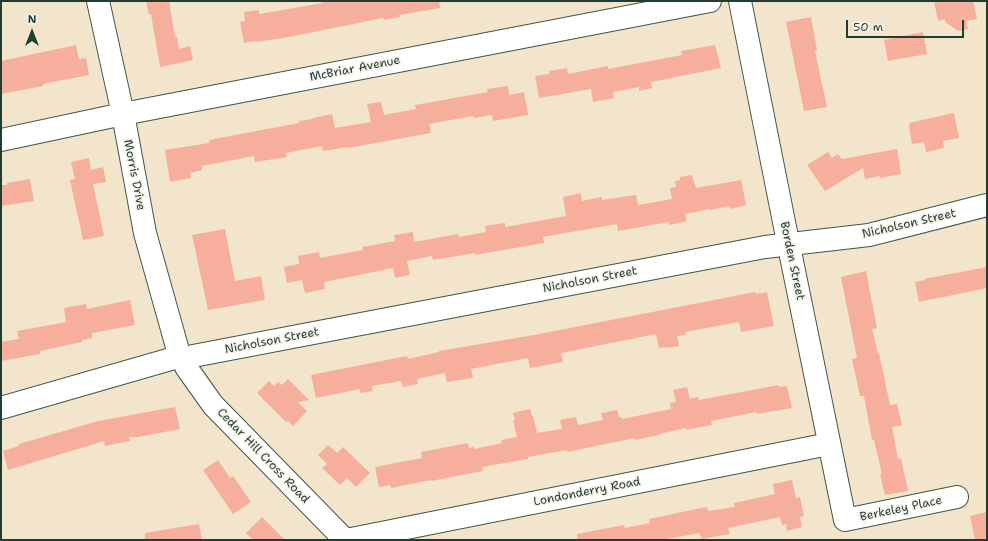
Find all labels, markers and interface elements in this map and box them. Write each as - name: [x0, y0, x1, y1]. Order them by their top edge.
- north arrow: [12, 12, 52, 52]
- text: N: [28, 12, 36, 27]
- scale bar: [848, 12, 966, 38]
- text: 50 m: [853, 19, 883, 35]
- street label: McBriar Avenue: [308, 53, 402, 85]
- street label: Morris Drive: [120, 138, 148, 212]
- street label: Nicholson Street: [861, 206, 957, 242]
- street label: Borden Street: [777, 220, 807, 302]
- street label: Nicholson Street: [541, 264, 639, 296]
- street label: Nicholson Street: [223, 325, 321, 357]
- street label: Cedar Hill Cross Road: [214, 405, 312, 507]
- street label: Londonderry Road: [532, 475, 642, 509]
- street label: Berkeley Place: [859, 493, 943, 525]

